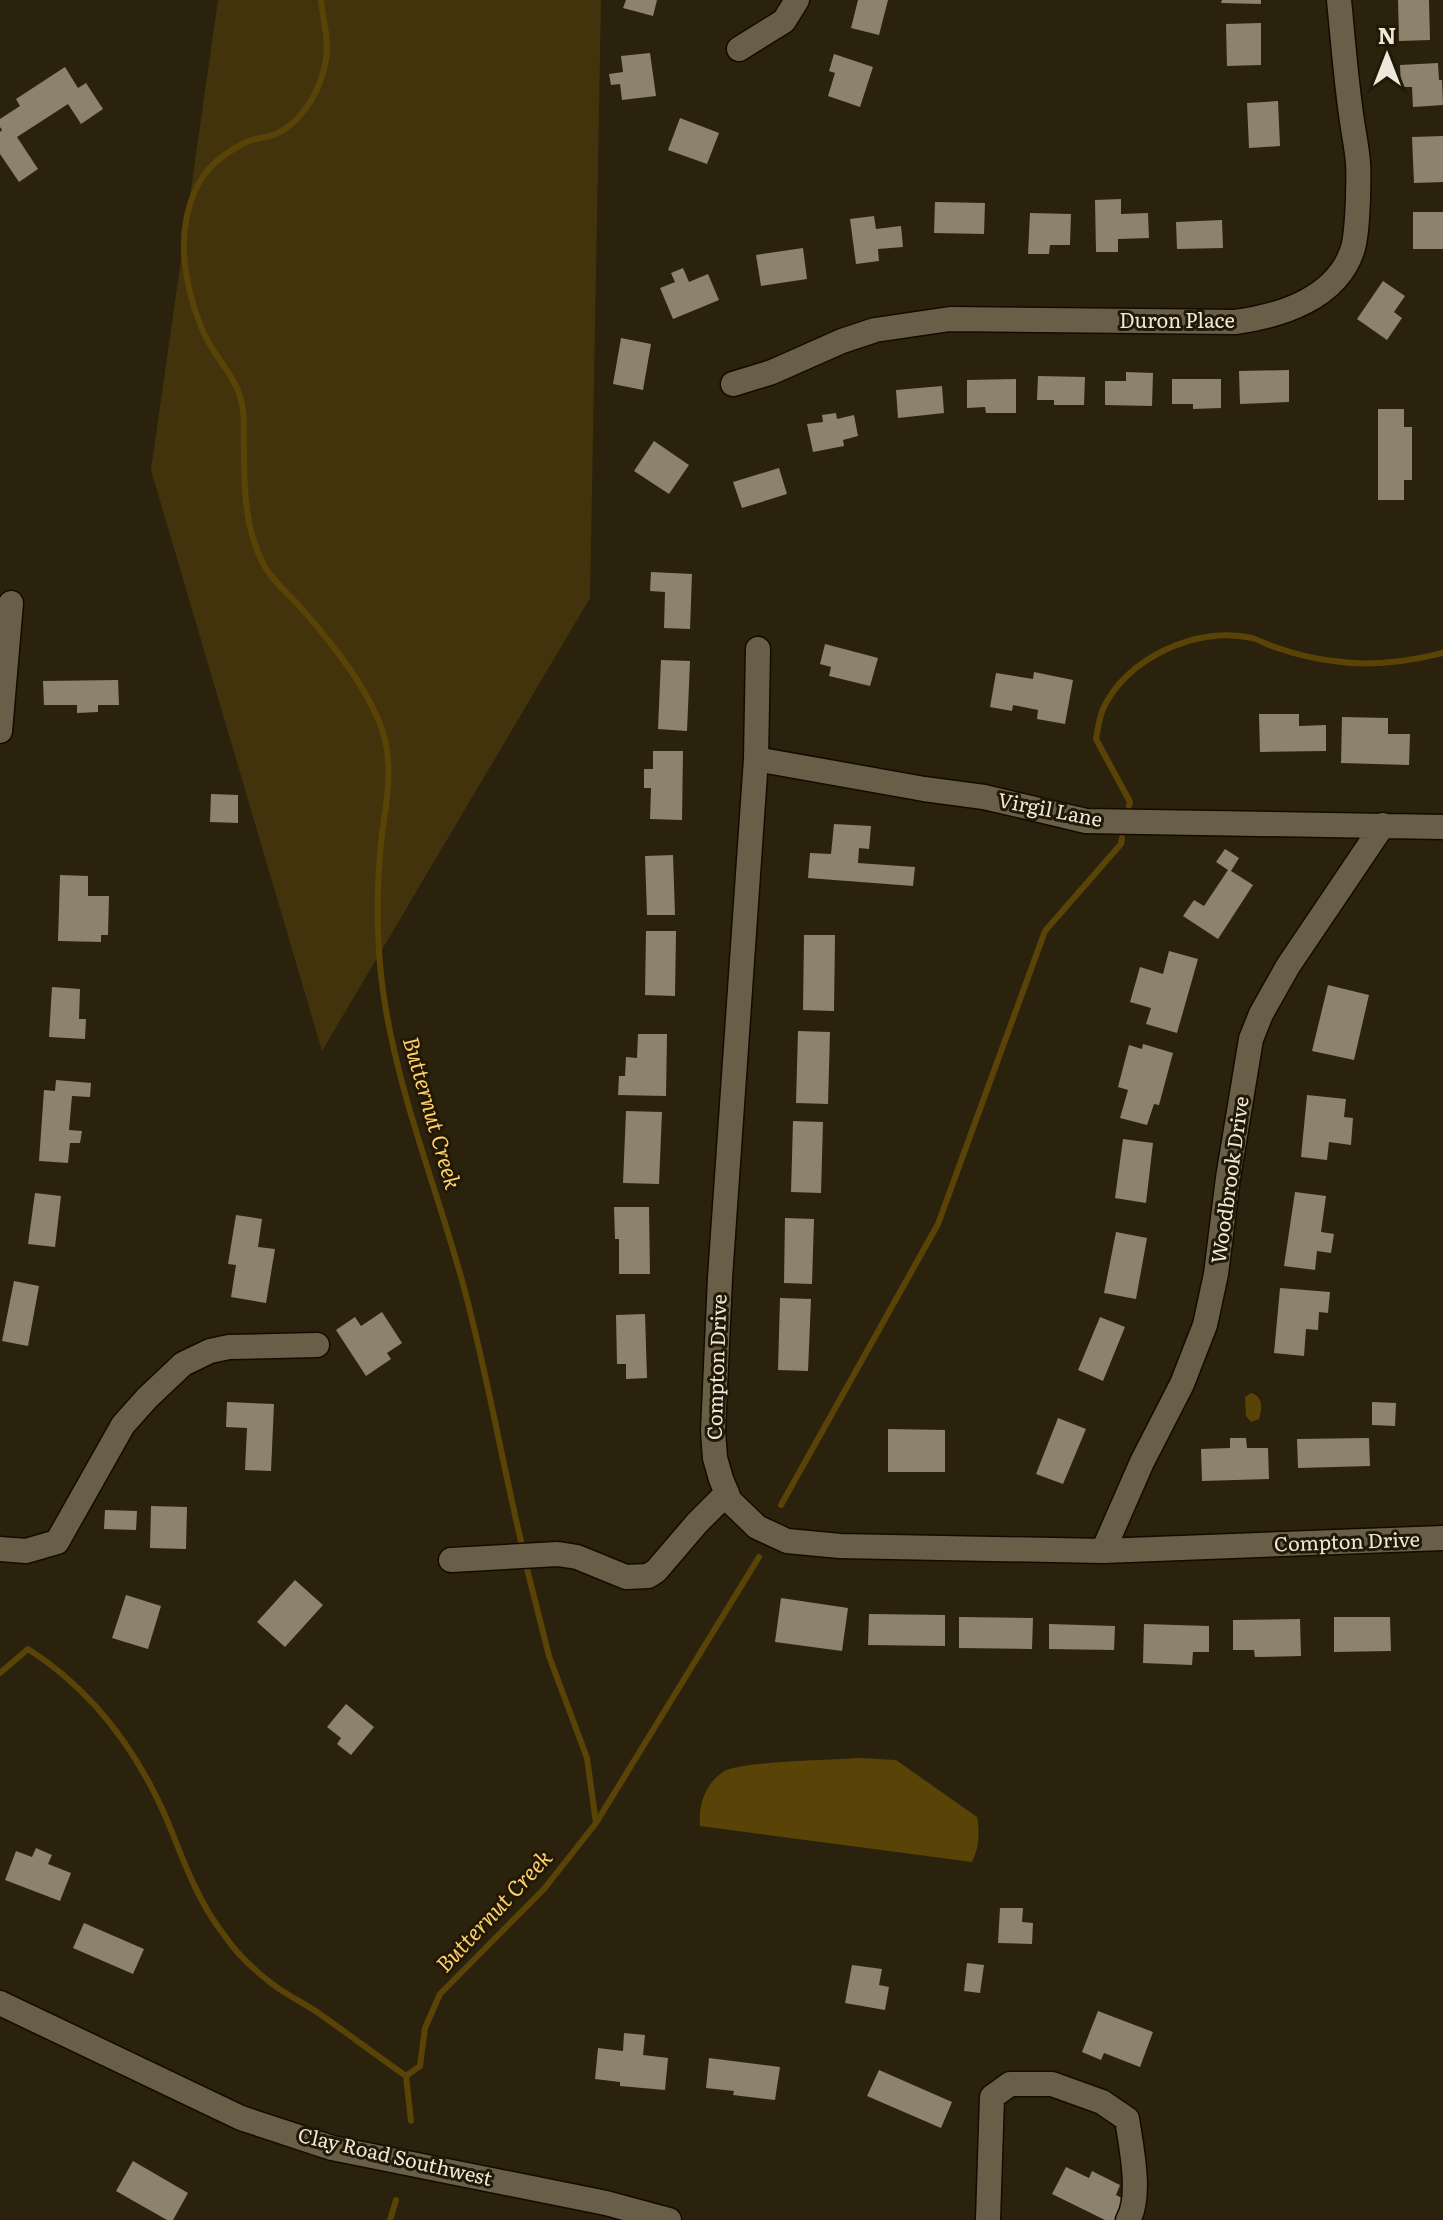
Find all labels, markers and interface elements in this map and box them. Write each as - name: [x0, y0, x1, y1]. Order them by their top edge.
- north arrow: [1347, 16, 1427, 96]
- text: N: [1378, 18, 1396, 51]
- street label: Duron Place: [1119, 304, 1235, 334]
- street label: Virgil Lane: [996, 783, 1105, 833]
- water label: Butternut Creek: [396, 1032, 471, 1193]
- street label: Woodbrook Drive: [1201, 1094, 1255, 1265]
- street label: Compton Drive: [697, 1293, 733, 1440]
- street label: Compton Drive: [1273, 1522, 1420, 1558]
- water label: Butternut Creek: [427, 1841, 559, 1979]
- street label: Clay Road Southwest: [295, 2118, 495, 2192]

